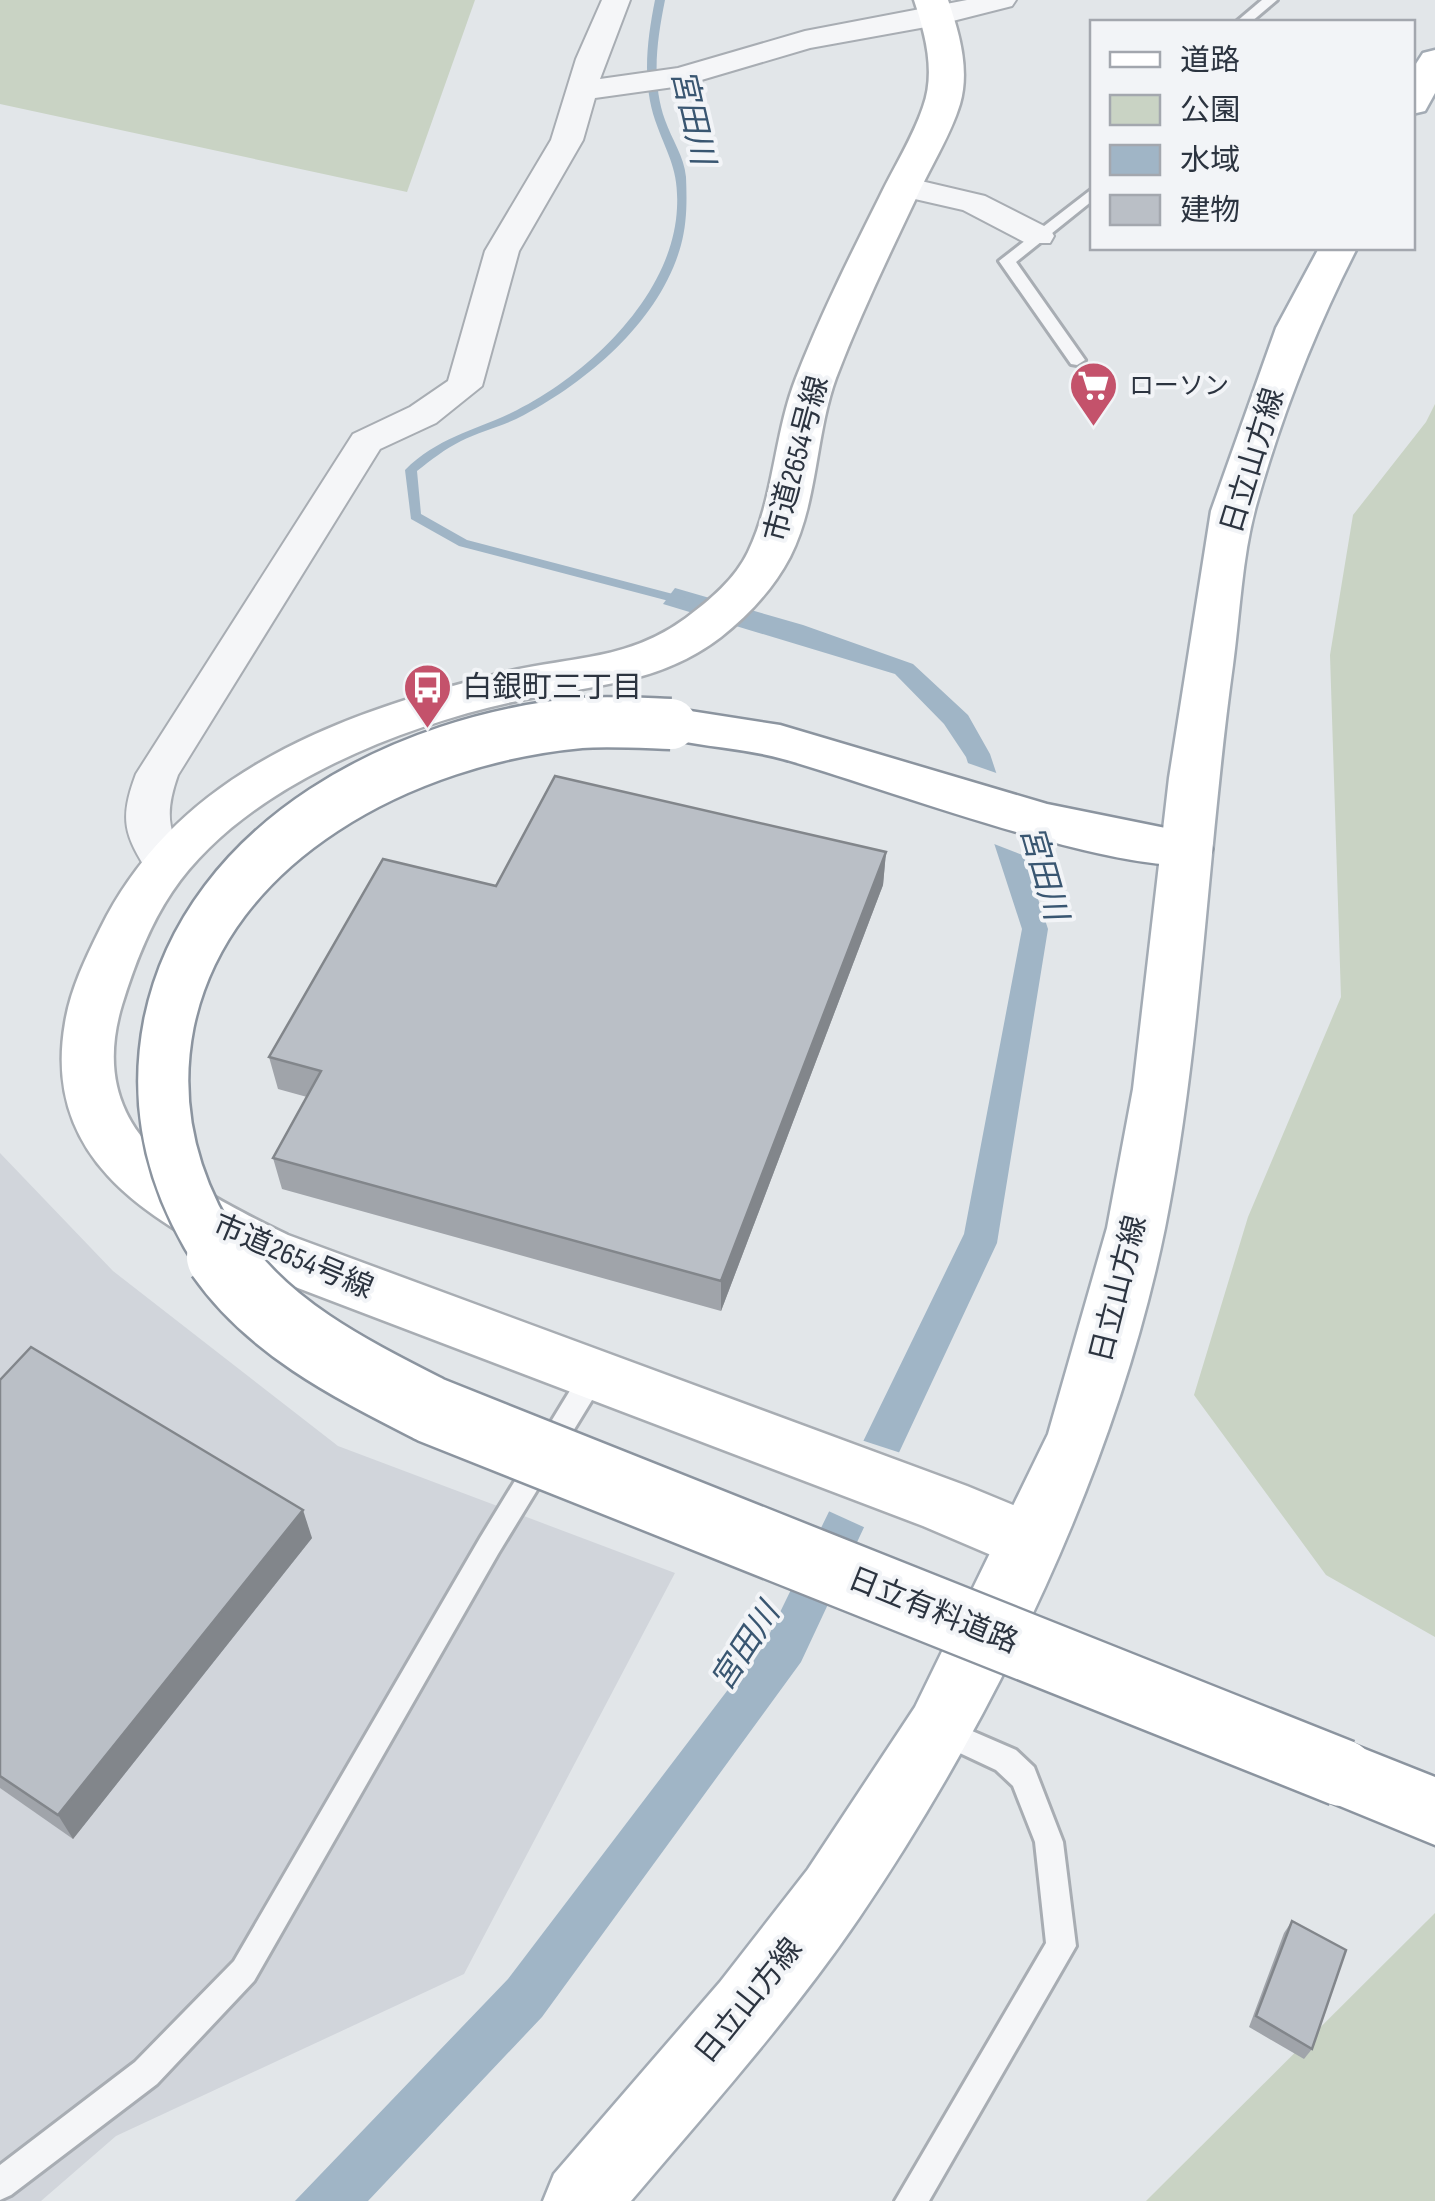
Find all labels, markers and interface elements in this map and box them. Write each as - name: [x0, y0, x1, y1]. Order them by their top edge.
- legend: [1090, 20, 1415, 250]
- text: 道路: [1180, 43, 1240, 79]
- water label: 宮田川: [662, 66, 722, 171]
- text: 公園: [1180, 93, 1240, 129]
- text: 水域: [1180, 143, 1240, 179]
- text: 建物: [1180, 193, 1240, 229]
- supermarket icon: ローソン: [1068, 360, 1120, 428]
- place label: ローソン: [1129, 371, 1229, 402]
- street label: 市道2654号線: [758, 372, 836, 546]
- street label: 日立山方線: [1214, 384, 1292, 538]
- bus stop icon: 白銀町三丁目: [401, 662, 453, 730]
- place label: 白銀町三丁目: [462, 670, 642, 706]
- water label: 宮田川: [1011, 821, 1076, 927]
- street label: 市道2654号線: [208, 1207, 378, 1307]
- street label: 日立山方線: [1083, 1212, 1155, 1366]
- street label: 日立有料道路: [843, 1561, 1023, 1661]
- water label: 宮田川: [703, 1594, 790, 1698]
- street label: 日立山方線: [688, 1931, 810, 2071]

